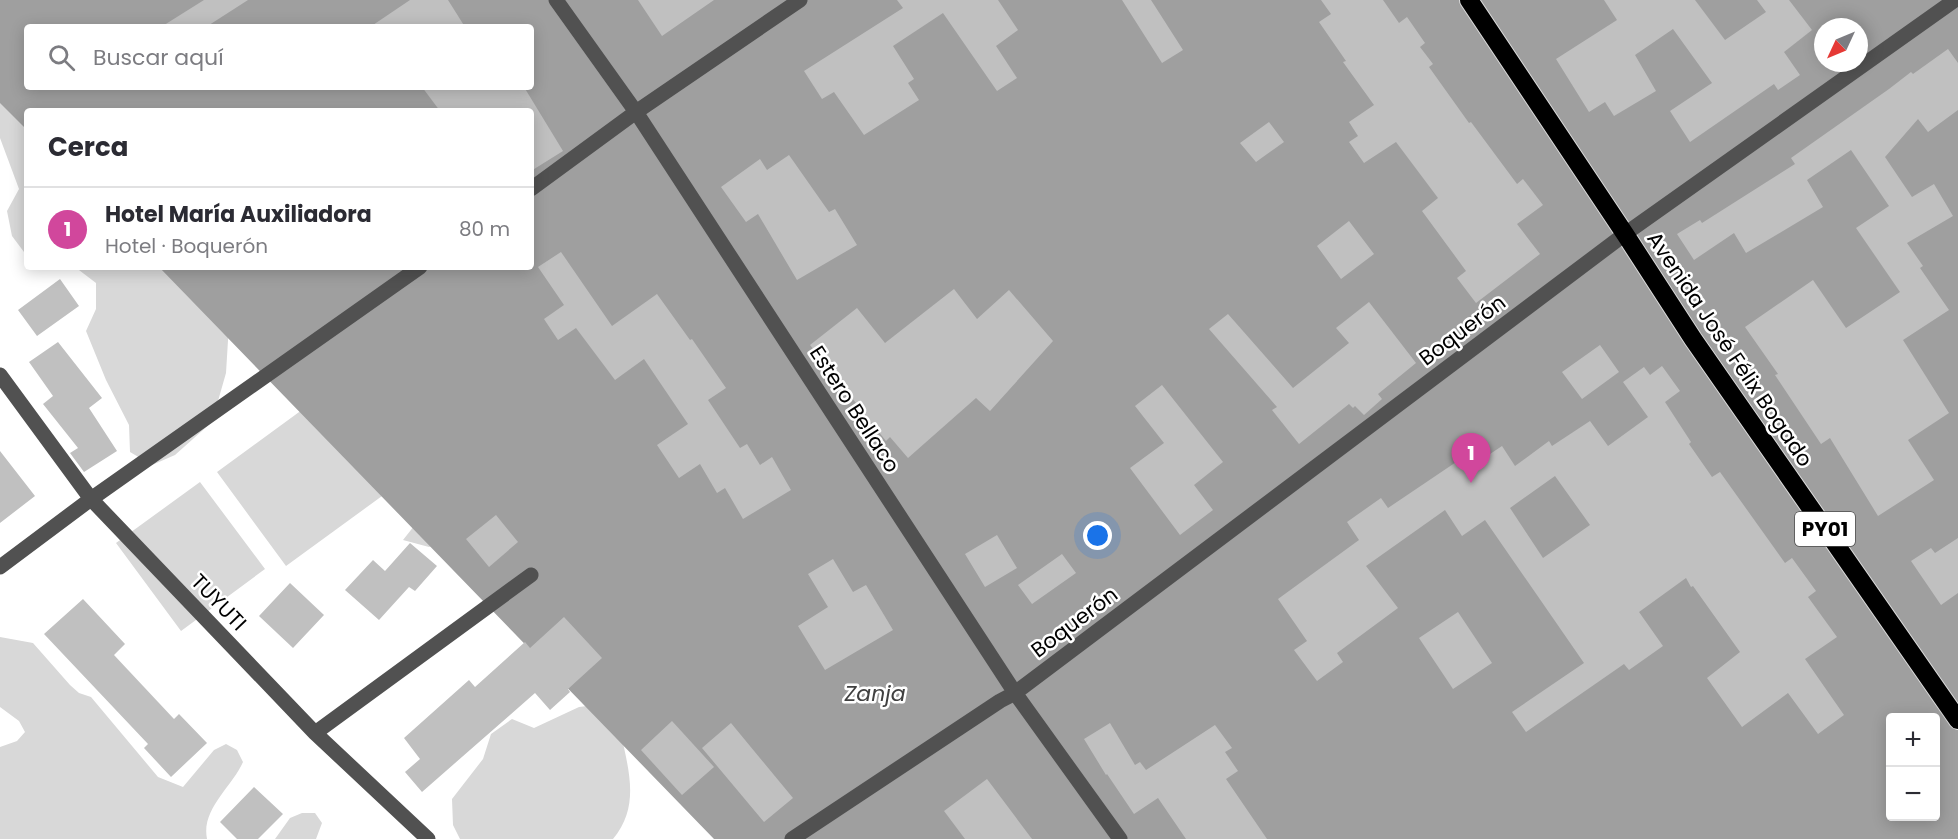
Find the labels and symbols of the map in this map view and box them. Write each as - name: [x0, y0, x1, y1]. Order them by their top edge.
- north arrow: [1814, 18, 1868, 72]
- street label: Avenida José Félix Bogado: [1640, 226, 1820, 472]
- street label: Boquerón: [1413, 288, 1511, 372]
- street label: Estero Bellaco: [803, 340, 907, 478]
- pin: 1: [1452, 434, 1490, 483]
- road number: PY01: [1795, 512, 1855, 546]
- your location: [1083, 521, 1112, 550]
- street label: TUYUTI: [185, 567, 253, 637]
- street label: Boquerón: [1025, 580, 1123, 664]
- water label: Zanja: [843, 678, 906, 709]

